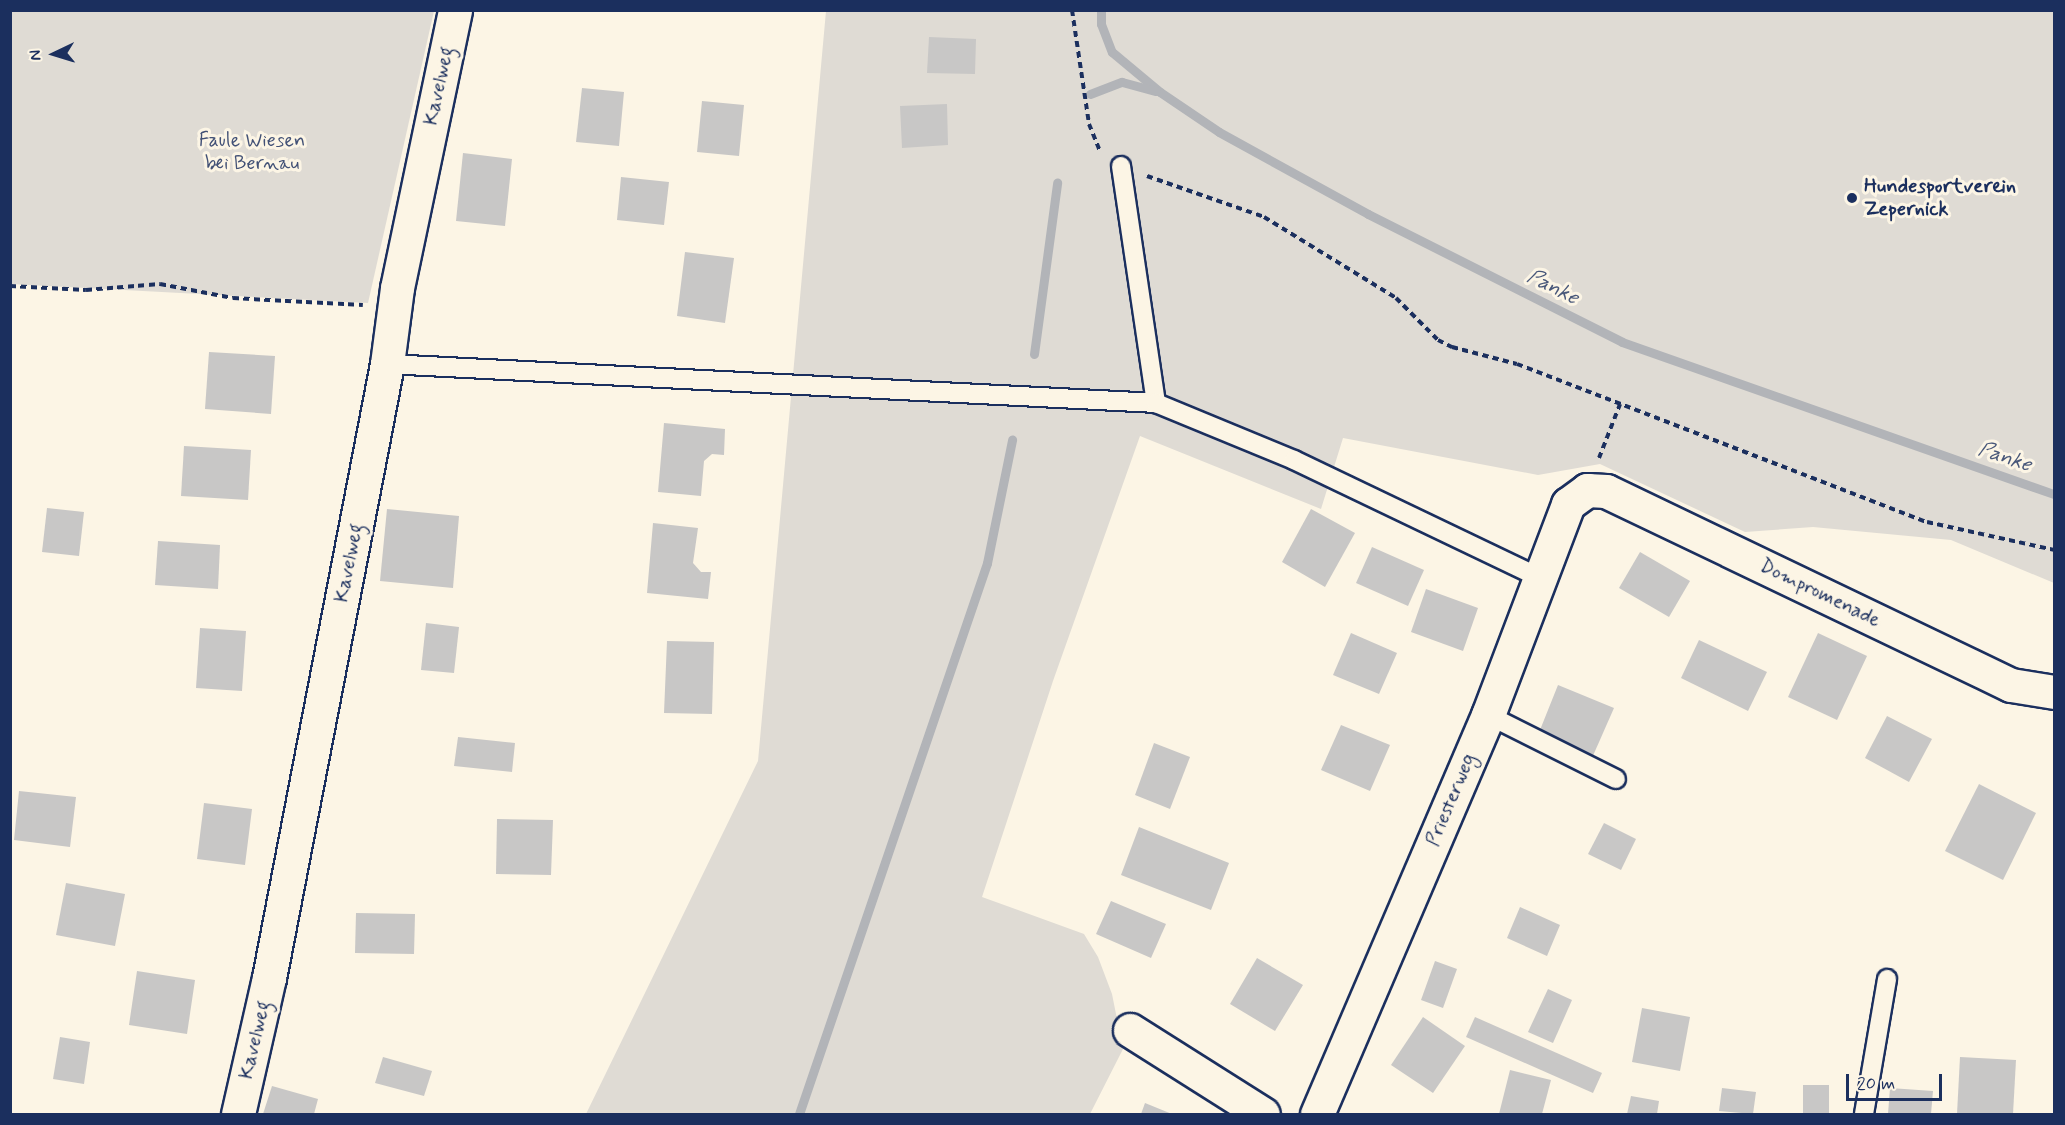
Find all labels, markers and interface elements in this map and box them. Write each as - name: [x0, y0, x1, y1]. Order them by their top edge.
- north arrow: [24, 24, 84, 84]
- street label: Kavelweg: [419, 44, 459, 128]
- text: N: [25, 49, 46, 61]
- park label: Faule Wiesen bei Bernau: [196, 129, 308, 176]
- place label: Hundesportverein Zepernick: [1864, 174, 2016, 221]
- marker: Hundesportverein Zepernick: [1845, 191, 1859, 205]
- water label: Panke: [1523, 263, 1583, 311]
- water label: Panke: [1975, 436, 2035, 478]
- street label: Kavelweg: [330, 522, 368, 604]
- street label: Dompromenade: [1756, 553, 1884, 633]
- street label: Priesterweg: [1421, 750, 1481, 850]
- street label: Kavelweg: [234, 998, 276, 1082]
- scale bar: [1849, 1062, 1945, 1100]
- text: 20 m: [1857, 1072, 1895, 1096]

